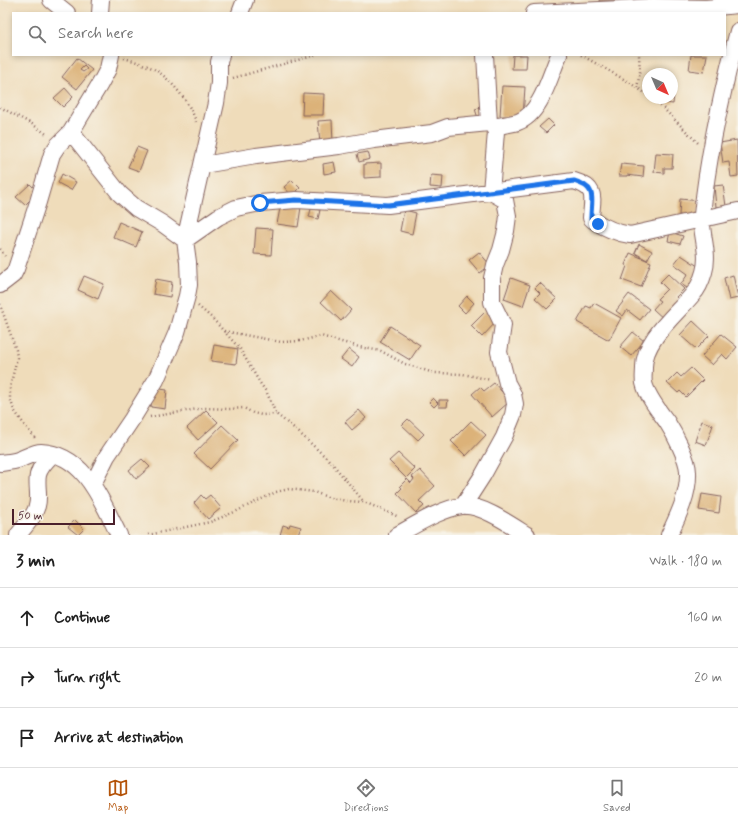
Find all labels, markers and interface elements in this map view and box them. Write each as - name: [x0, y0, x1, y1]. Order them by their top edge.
- search box: [12, 12, 726, 56]
- icon: search: [26, 23, 48, 45]
- text: Search here: [58, 24, 134, 44]
- north arrow: [642, 68, 678, 104]
- route start: [251, 194, 269, 212]
- route end: [589, 215, 607, 233]
- scale bar: [12, 507, 115, 526]
- text: 50 m: [18, 509, 43, 523]
- text: 3 min: [16, 550, 55, 572]
- text: Walk · 180 m: [649, 553, 722, 570]
- icon: ahead: [16, 607, 38, 629]
- text: Continue: [54, 608, 110, 628]
- text: 160 m: [687, 609, 722, 626]
- icon: right: [16, 667, 38, 689]
- text: Turn right: [54, 668, 121, 688]
- text: 20 m: [694, 669, 722, 686]
- icon: arrive: [16, 727, 38, 749]
- text: Arrive at destination: [54, 728, 183, 748]
- tab: Map: [107, 777, 129, 815]
- tab: Directions: [343, 777, 389, 815]
- tab: Saved: [603, 777, 631, 815]

